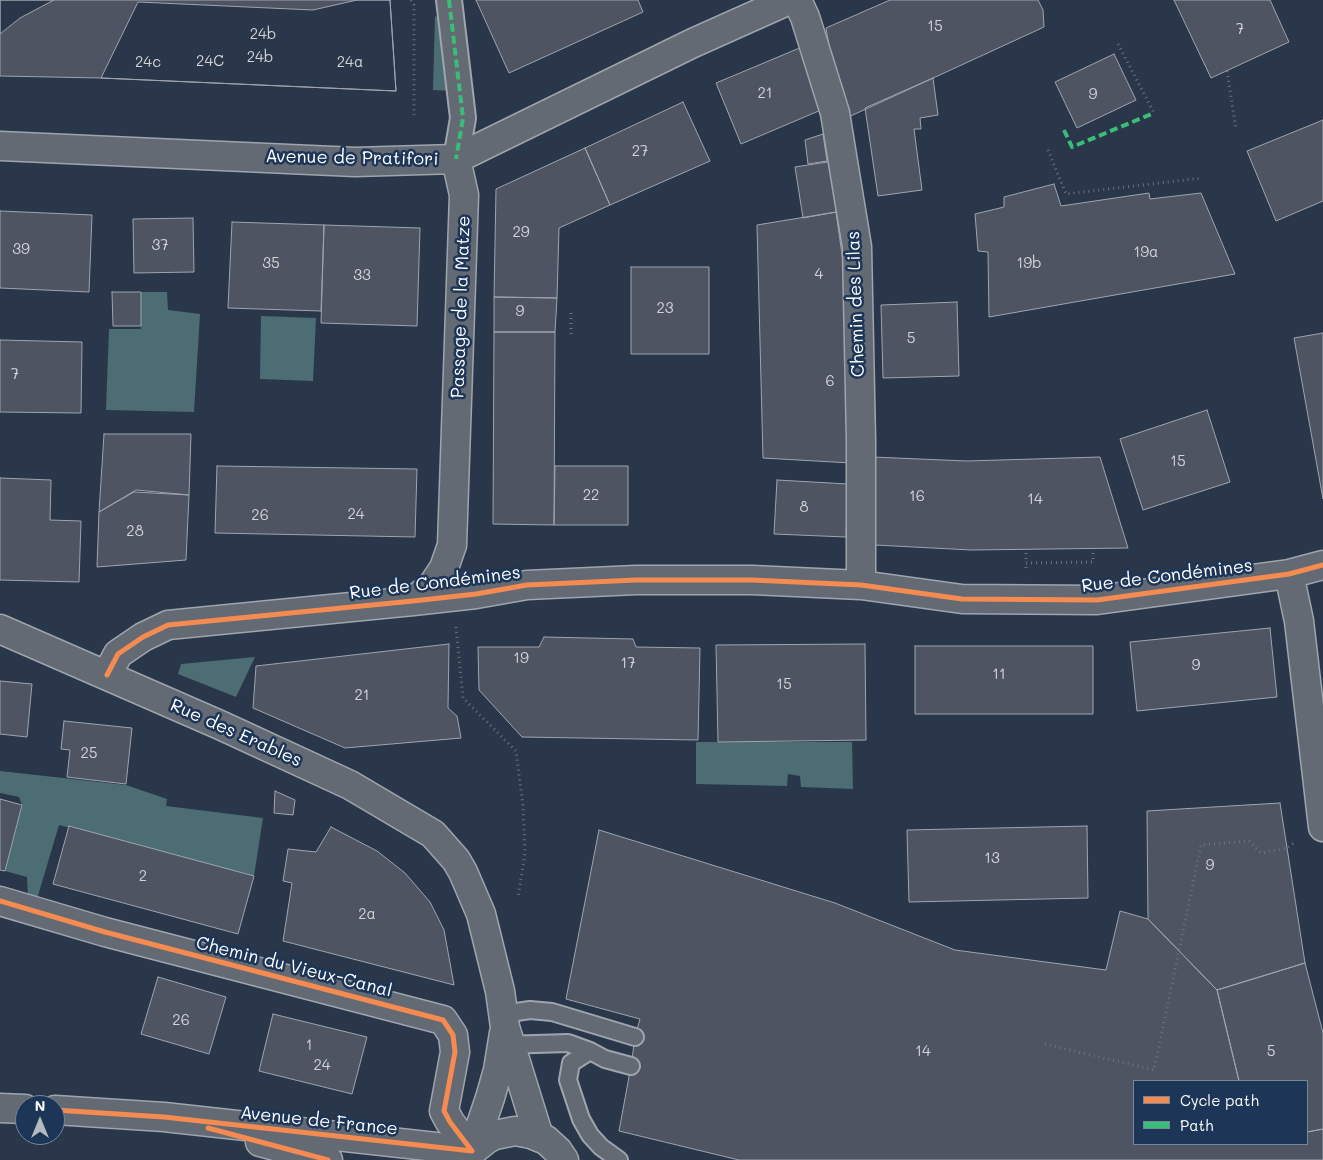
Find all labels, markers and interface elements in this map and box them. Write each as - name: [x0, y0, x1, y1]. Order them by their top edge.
- house number: 15: [927, 17, 943, 35]
- house number: 7: [1236, 20, 1244, 38]
- house number: 24b: [250, 25, 276, 43]
- house number: 24b: [247, 48, 273, 66]
- house number: 24C: [196, 52, 224, 70]
- house number: 24c: [135, 53, 161, 71]
- house number: 24a: [337, 53, 363, 71]
- house number: 21: [757, 84, 773, 102]
- house number: 9: [1089, 85, 1097, 103]
- house number: 27: [632, 142, 648, 160]
- street label: Avenue de Pratifori: [265, 146, 439, 170]
- street label: Passage de la Matze: [447, 215, 475, 399]
- house number: 29: [512, 223, 530, 241]
- street label: Chemin des Lilas: [843, 231, 869, 377]
- house number: 37: [151, 236, 169, 254]
- house number: 39: [12, 240, 30, 258]
- house number: 19a: [1134, 243, 1158, 261]
- house number: 35: [262, 254, 280, 272]
- house number: 19b: [1016, 254, 1042, 272]
- house number: 4: [815, 265, 823, 283]
- house number: 33: [353, 266, 371, 284]
- house number: 23: [656, 299, 674, 317]
- house number: 9: [516, 302, 524, 320]
- house number: 5: [907, 329, 915, 347]
- house number: 7: [11, 365, 19, 383]
- house number: 6: [825, 372, 835, 390]
- house number: 15: [1170, 452, 1186, 470]
- house number: 22: [583, 486, 599, 504]
- house number: 16: [909, 487, 925, 505]
- house number: 14: [1027, 490, 1043, 508]
- house number: 8: [799, 498, 809, 516]
- house number: 24: [347, 505, 365, 523]
- house number: 26: [251, 506, 269, 524]
- house number: 28: [126, 522, 144, 540]
- street label: Rue de Condémines: [1080, 555, 1254, 597]
- street label: Rue de Condémines: [348, 562, 522, 604]
- house number: 19: [513, 649, 529, 667]
- house number: 17: [620, 654, 636, 672]
- house number: 9: [1192, 656, 1200, 674]
- house number: 11: [992, 665, 1006, 683]
- house number: 15: [776, 675, 792, 693]
- house number: 21: [354, 686, 370, 704]
- street label: Rue des Erables: [167, 694, 305, 772]
- house number: 25: [80, 744, 98, 762]
- house number: 13: [984, 849, 1000, 867]
- house number: 9: [1206, 856, 1214, 874]
- house number: 2: [139, 867, 147, 885]
- house number: 2a: [358, 905, 376, 923]
- street label: Chemin du Vieux-Canal: [194, 932, 394, 1002]
- house number: 26: [172, 1011, 190, 1029]
- house number: 1: [306, 1036, 312, 1054]
- house number: 14: [915, 1042, 931, 1060]
- house number: 5: [1267, 1042, 1275, 1060]
- house number: 24: [313, 1056, 331, 1074]
- legend: [1133, 1080, 1308, 1145]
- text: Cycle path: [1180, 1090, 1259, 1110]
- north arrow: [15, 1095, 65, 1145]
- text: N: [35, 1096, 45, 1115]
- street label: Avenue de France: [239, 1102, 399, 1140]
- text: Path: [1180, 1115, 1214, 1135]

